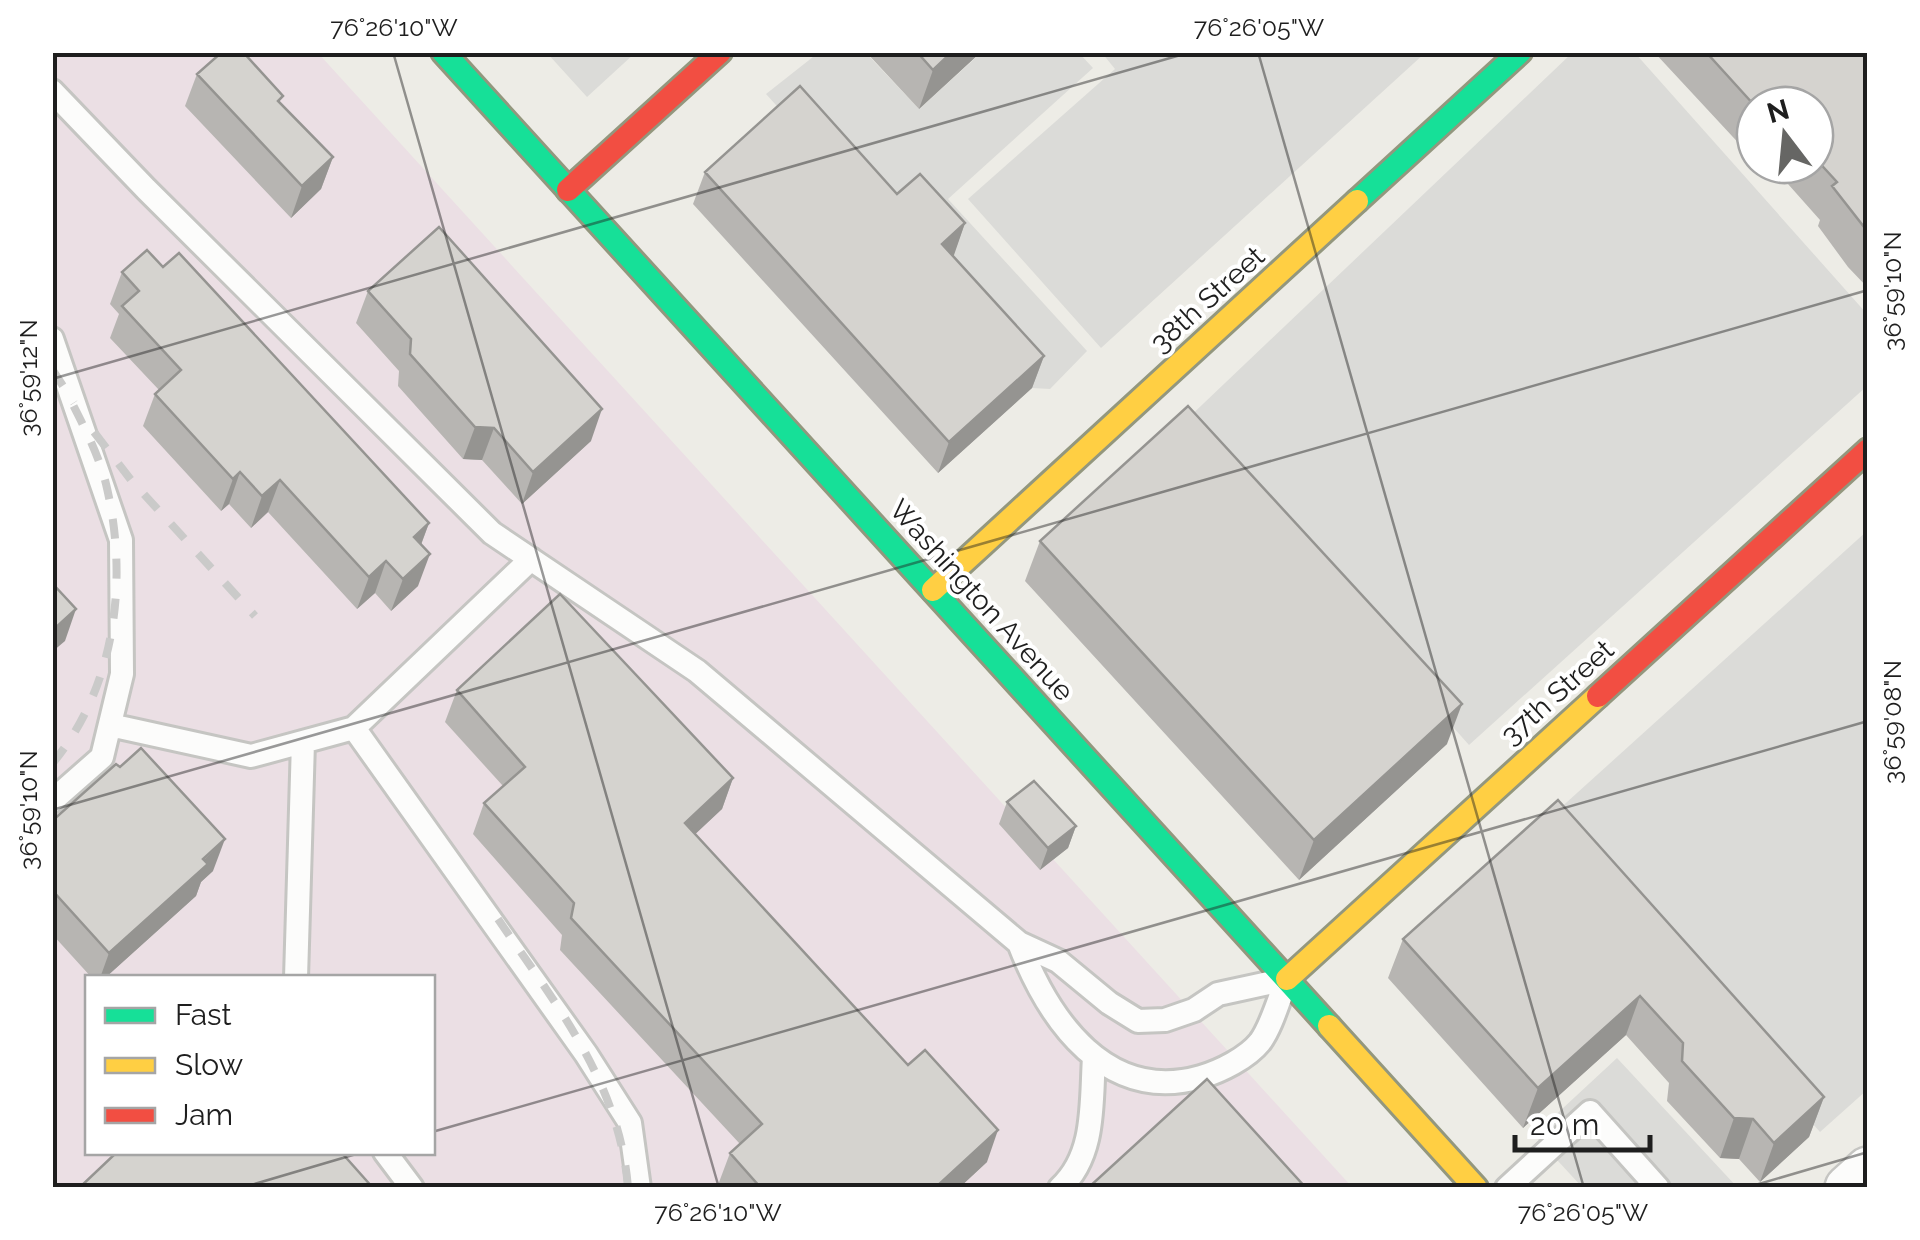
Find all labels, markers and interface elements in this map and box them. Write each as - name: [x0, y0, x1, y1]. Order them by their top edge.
- text: 76°26'10"W: [330, 12, 458, 42]
- text: 76°26'05"W: [1194, 12, 1324, 42]
- north arrow: [1735, 85, 1835, 185]
- text: N: [1763, 93, 1793, 130]
- text: 36°59'10"N: [1877, 231, 1907, 351]
- street label: 38th Street: [1144, 239, 1272, 359]
- text: 36°59'12"N: [13, 319, 43, 437]
- street label: Washington Avenue: [883, 493, 1081, 708]
- street label: 37th Street: [1494, 633, 1621, 752]
- text: 36°59'08"N: [1877, 660, 1907, 784]
- text: 36°59'10"N: [13, 750, 43, 870]
- legend: [85, 975, 435, 1155]
- text: Fast: [175, 997, 232, 1032]
- text: Slow: [175, 1047, 243, 1082]
- scale bar: [1515, 1090, 1650, 1152]
- text: Jam: [175, 1097, 233, 1132]
- text: 20 m: [1530, 1107, 1599, 1142]
- text: 76°26'10"W: [654, 1197, 782, 1227]
- text: 76°26'05"W: [1518, 1197, 1648, 1227]

